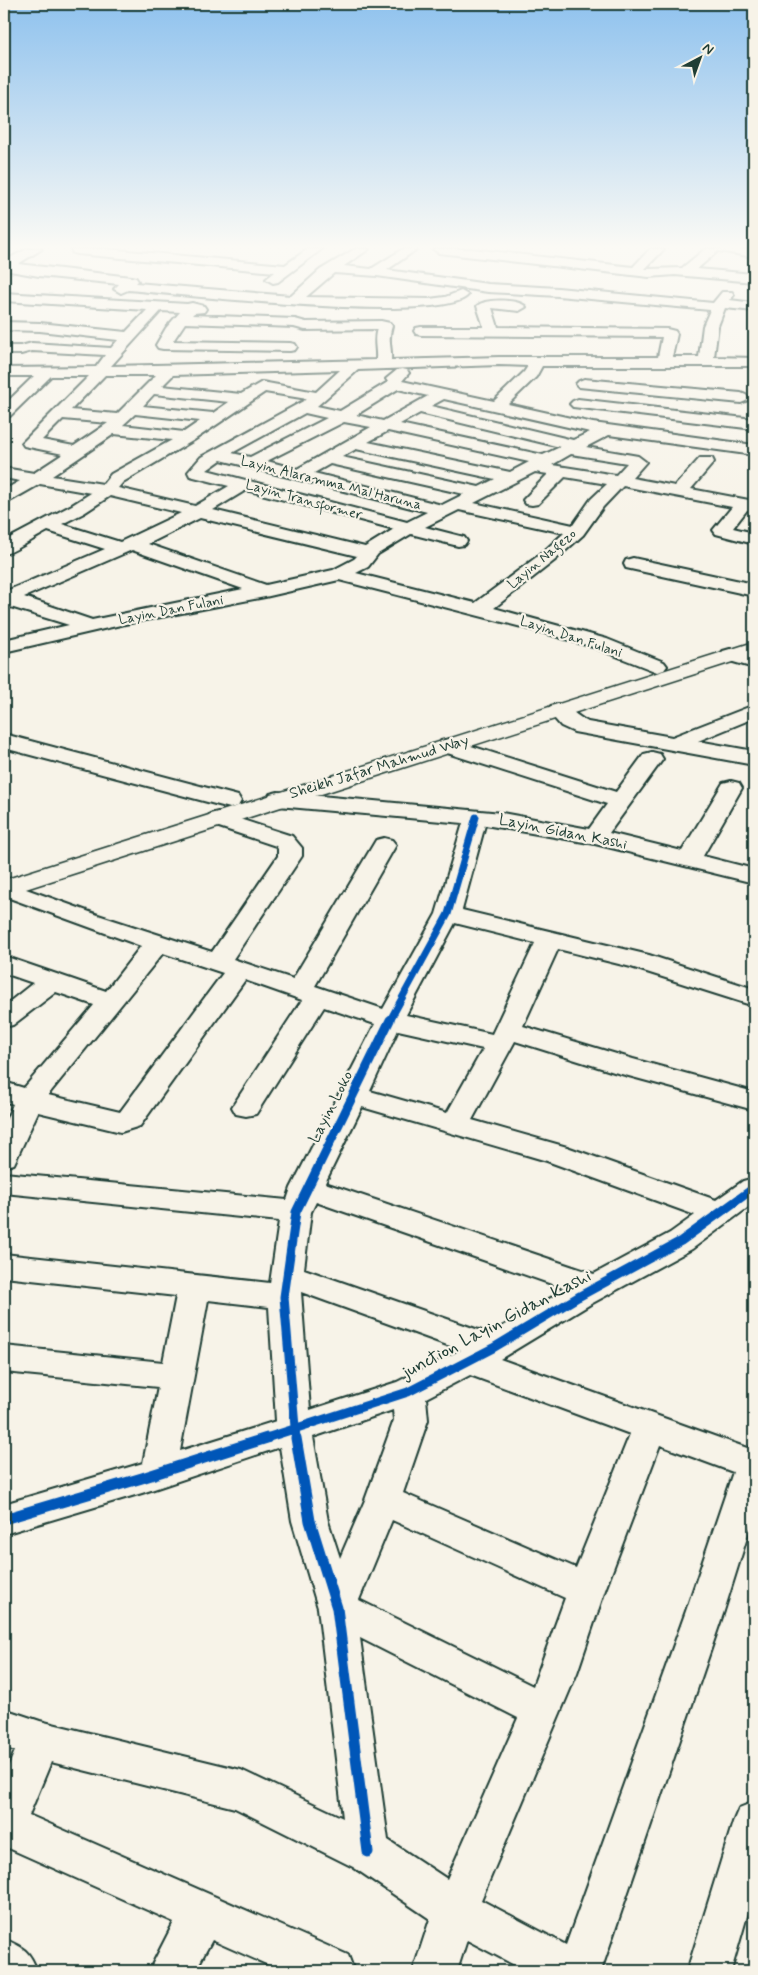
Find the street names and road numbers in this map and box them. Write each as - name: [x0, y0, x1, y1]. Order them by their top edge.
- street label: Layin Alaramma Mal Haruna: [239, 452, 423, 514]
- street label: Layin Transformer: [243, 476, 365, 526]
- street label: Layin Nagezo: [504, 525, 582, 595]
- street label: Layin Dan Fulani: [117, 591, 225, 629]
- street label: Layin Dan Fulani: [518, 612, 624, 662]
- street label: Sheikh Jafar Mahmud Way: [287, 730, 471, 804]
- street label: Layin Gidan Kashi: [497, 809, 629, 855]
- street label: Layin Loko: [304, 1067, 358, 1147]
- street label: junction Layin Gidan Kashi: [395, 1263, 596, 1385]

